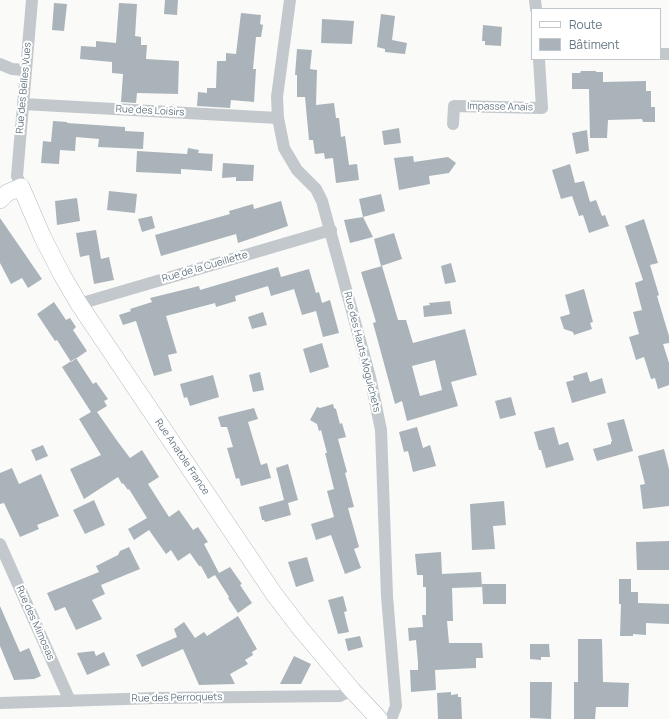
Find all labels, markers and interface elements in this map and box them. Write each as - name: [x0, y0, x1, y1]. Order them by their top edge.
- legend: [531, 8, 661, 60]
- text: Route: [569, 16, 602, 33]
- text: Bâtiment: [569, 36, 620, 53]
- street label: Rue des Belles Vues: [14, 42, 34, 134]
- street label: Impasse Anaïs: [467, 100, 533, 114]
- street label: Rue des Loisirs: [115, 103, 185, 119]
- street label: Rue de la Cueillette: [161, 249, 249, 285]
- street label: Rue des Hauts Moguichets: [341, 290, 383, 414]
- street label: Rue Anatole France: [152, 417, 212, 497]
- street label: Rue des Mimosas: [13, 584, 57, 662]
- street label: Rue des Perroquets: [131, 691, 223, 705]

